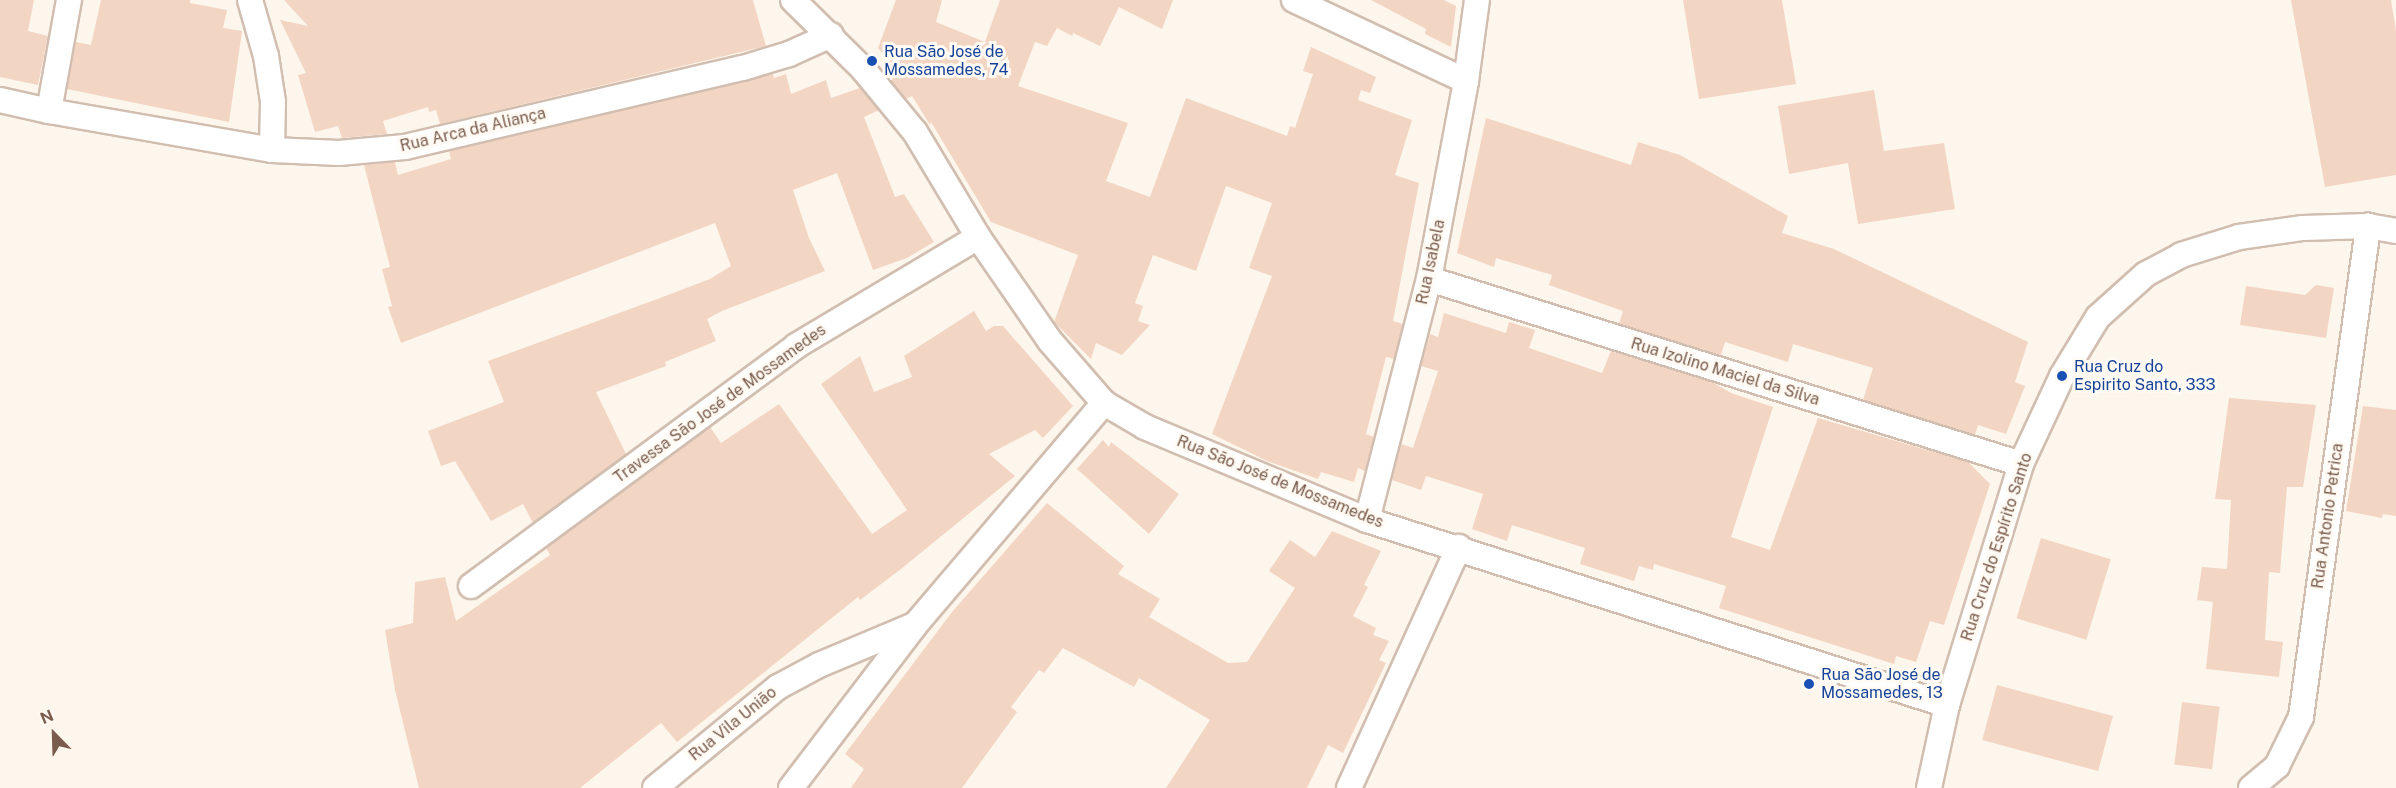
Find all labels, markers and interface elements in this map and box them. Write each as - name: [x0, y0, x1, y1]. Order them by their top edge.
- place label: Rua São José de Mossamedes, 74: [884, 42, 1009, 80]
- marker: Rua São José de Mossamedes, 74: [865, 54, 879, 68]
- street label: Rua Arca da Aliança: [398, 104, 548, 156]
- street label: Rua Isabela: [1413, 218, 1449, 306]
- street label: Travessa São José de Mossamedes: [610, 320, 830, 488]
- street label: Rua Izolino Maciel da Silva: [1628, 334, 1822, 410]
- place label: Rua Cruz do Espirito Santo, 333: [2074, 357, 2216, 395]
- marker: Rua Cruz do Espirito Santo, 333: [2055, 369, 2069, 383]
- street label: Rua São José de Mossamedes: [1174, 432, 1386, 532]
- street label: Rua Antonio Petrica: [2308, 442, 2348, 590]
- street label: Rua Cruz do Espírito Santo: [1957, 450, 2037, 644]
- place label: Rua São José de Mossamedes, 13: [1821, 665, 1943, 703]
- marker: Rua São José de Mossamedes, 13: [1802, 677, 1816, 691]
- street label: Rua Vila União: [685, 683, 781, 765]
- north arrow: [24, 704, 84, 764]
- text: N: [37, 706, 56, 728]

